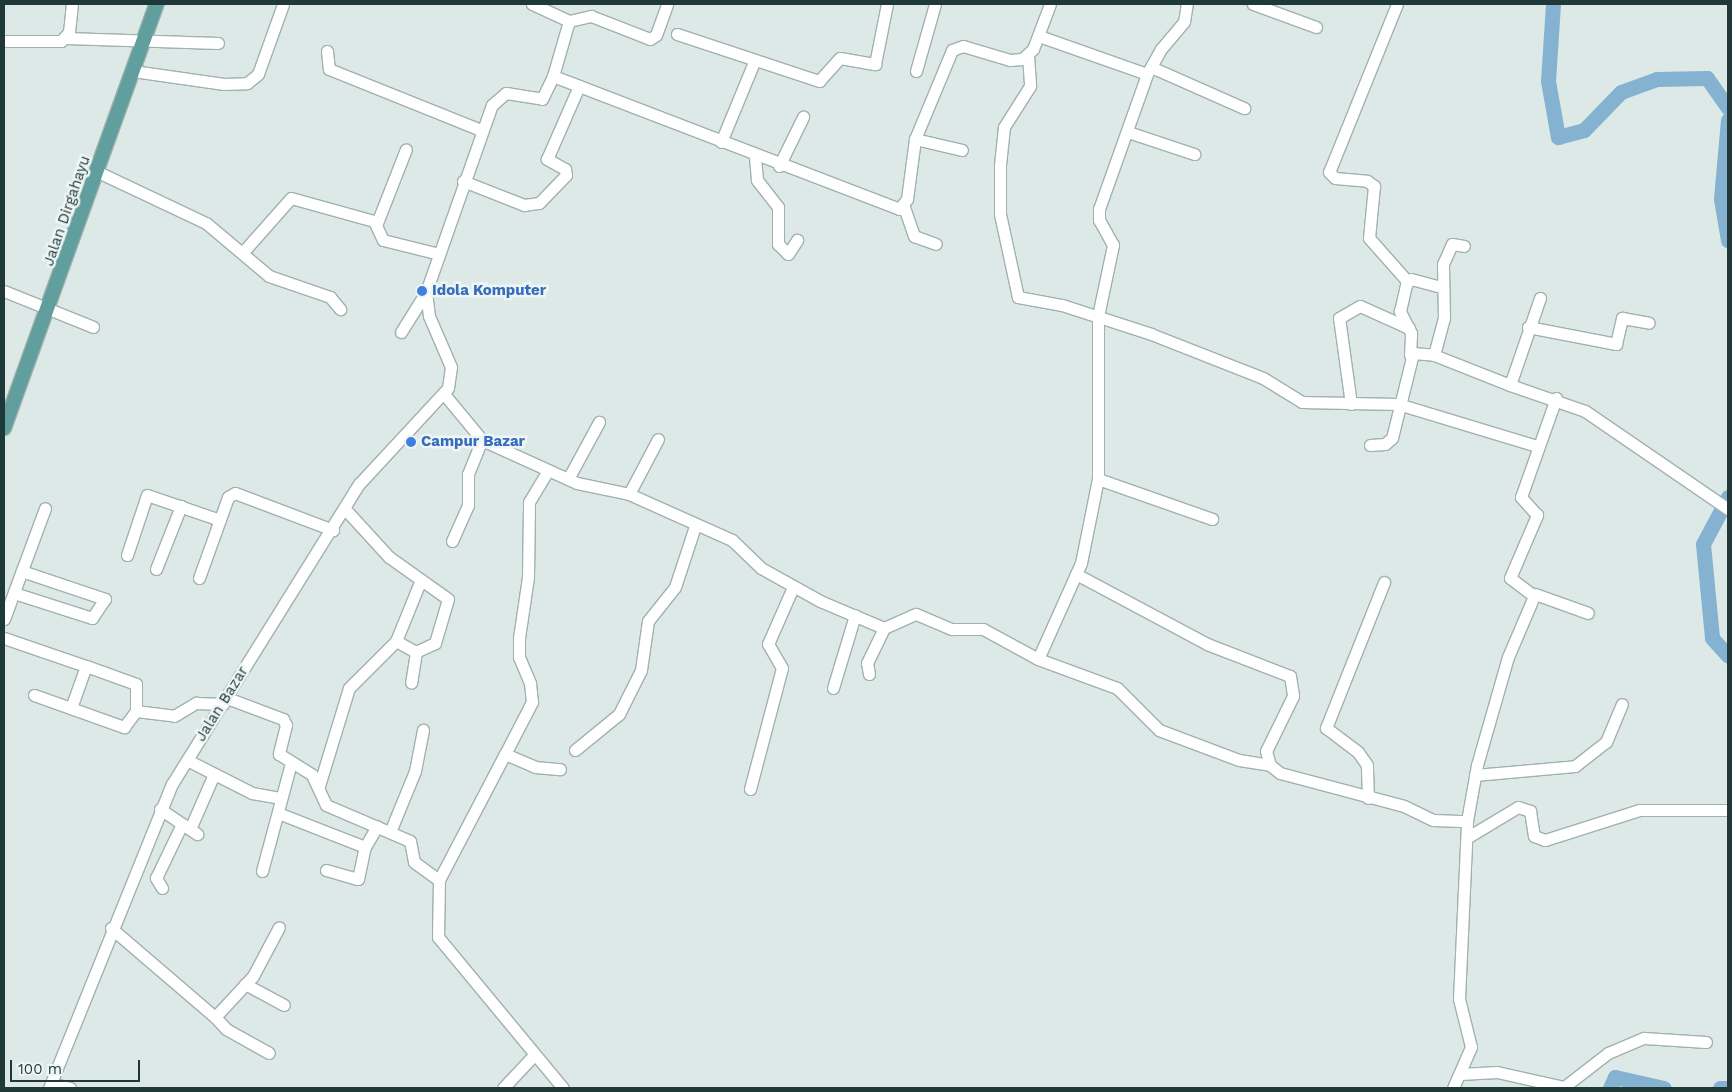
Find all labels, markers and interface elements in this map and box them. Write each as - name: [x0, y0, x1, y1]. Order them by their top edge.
- street label: Jalan Dirgahayu: [40, 153, 94, 269]
- place label: Idola Komputer: [432, 282, 546, 300]
- marker: Idola Komputer: [416, 285, 428, 297]
- place label: Campur Bazar: [421, 433, 525, 451]
- marker: Campur Bazar: [405, 436, 417, 448]
- street label: Jalan Bazar: [192, 663, 252, 745]
- scale bar: [12, 1050, 142, 1082]
- text: 100 m: [18, 1060, 62, 1078]

